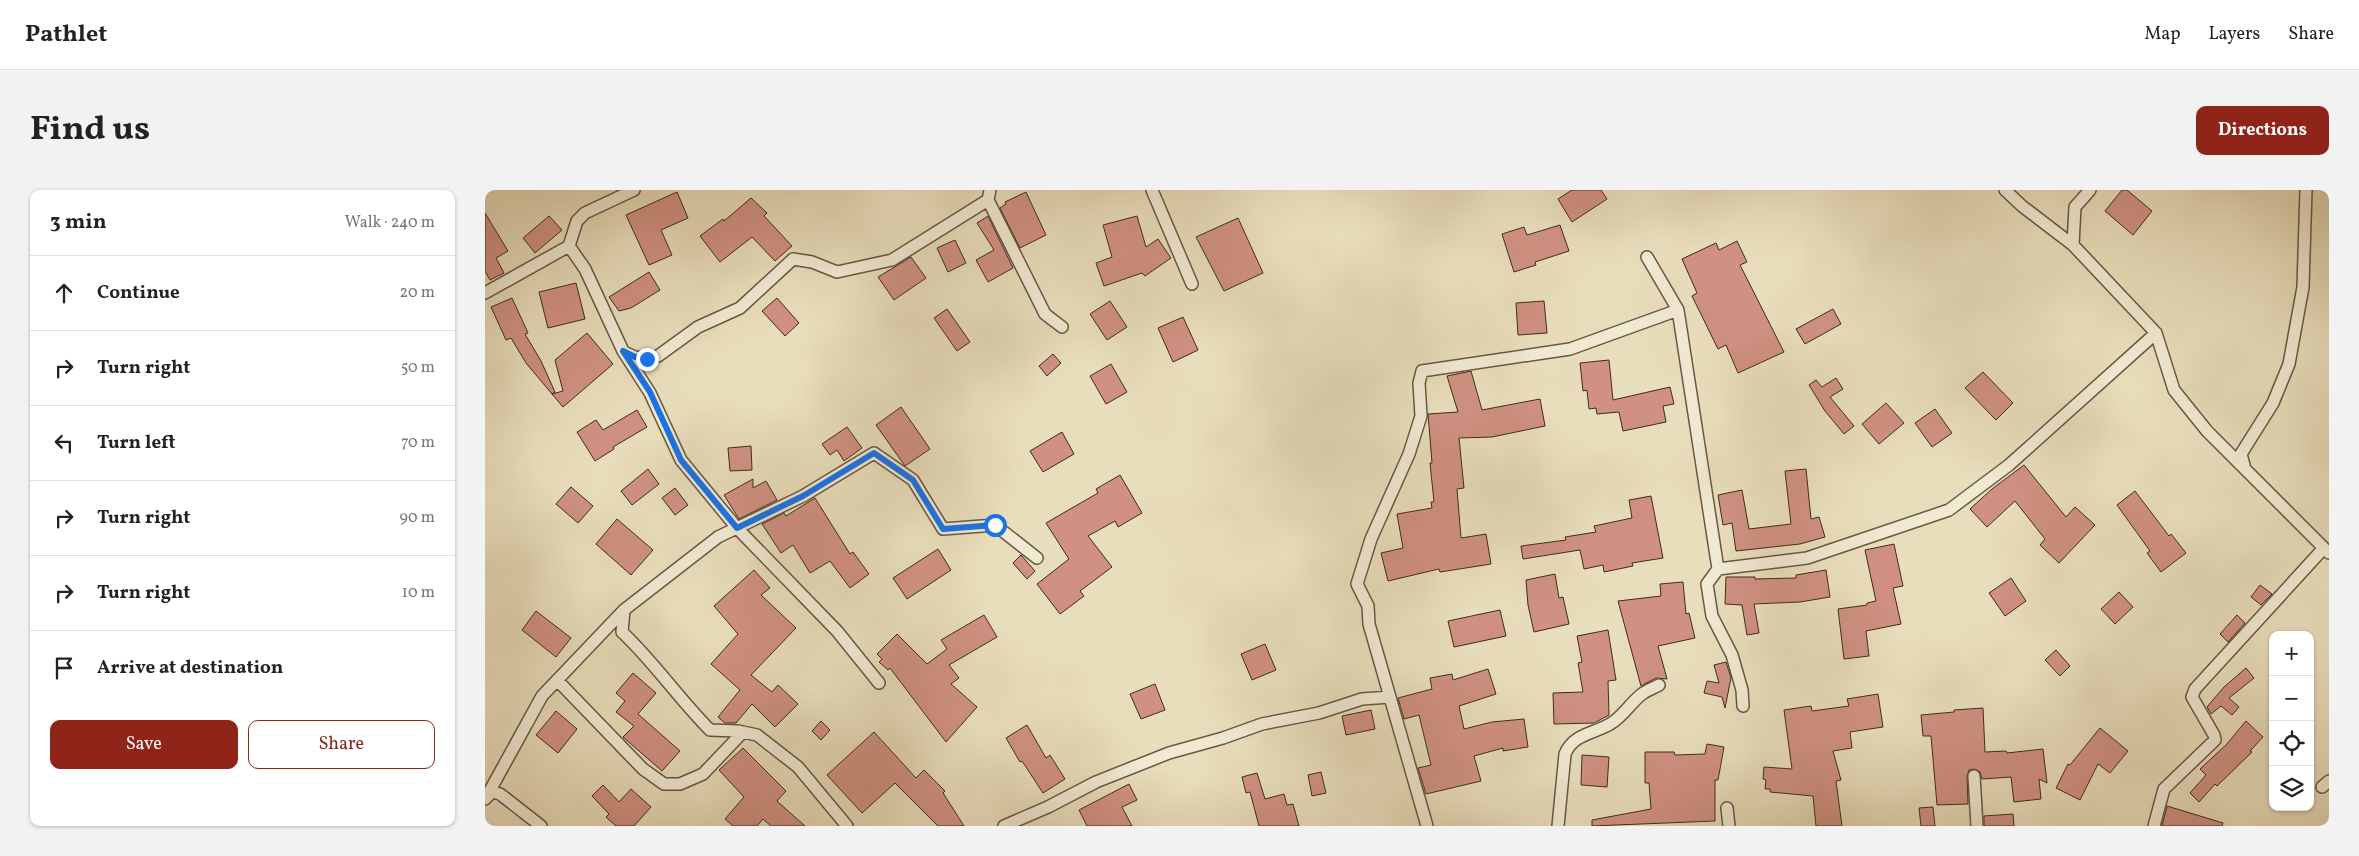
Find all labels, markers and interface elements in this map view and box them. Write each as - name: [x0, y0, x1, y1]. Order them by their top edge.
- text: Pathlet: [25, 18, 107, 52]
- text: Map: [2144, 22, 2180, 47]
- text: Layers: [2208, 22, 2260, 47]
- text: Share: [2288, 22, 2334, 47]
- text: Find us: [30, 106, 150, 154]
- button: Directions: [2196, 106, 2329, 155]
- text: 3 min: [50, 208, 106, 237]
- text: Walk · 240 m: [345, 212, 435, 234]
- icon: ahead: [50, 279, 78, 307]
- text: Continue: [97, 280, 180, 306]
- text: 20 m: [400, 282, 435, 304]
- route end: [636, 348, 659, 371]
- icon: right: [50, 354, 78, 382]
- text: Turn right: [97, 355, 190, 381]
- text: 50 m: [401, 357, 435, 379]
- icon: left: [50, 429, 78, 457]
- text: Turn left: [97, 430, 176, 456]
- text: 70 m: [401, 432, 435, 454]
- icon: right: [50, 504, 78, 532]
- text: Turn right: [97, 505, 190, 531]
- text: 90 m: [399, 507, 435, 529]
- route start: [984, 514, 1007, 537]
- icon: right: [50, 579, 78, 607]
- text: Turn right: [97, 580, 190, 606]
- text: 10 m: [402, 582, 435, 604]
- map controls: [2269, 631, 2314, 811]
- button: +: [2269, 631, 2314, 676]
- icon: arrive: [50, 654, 78, 682]
- text: Arrive at destination: [97, 655, 283, 681]
- button: −: [2269, 676, 2314, 721]
- button: Save: [50, 720, 238, 769]
- button: Share: [248, 720, 435, 769]
- button: locate: [2269, 721, 2314, 766]
- button: layers: [2269, 766, 2314, 811]

